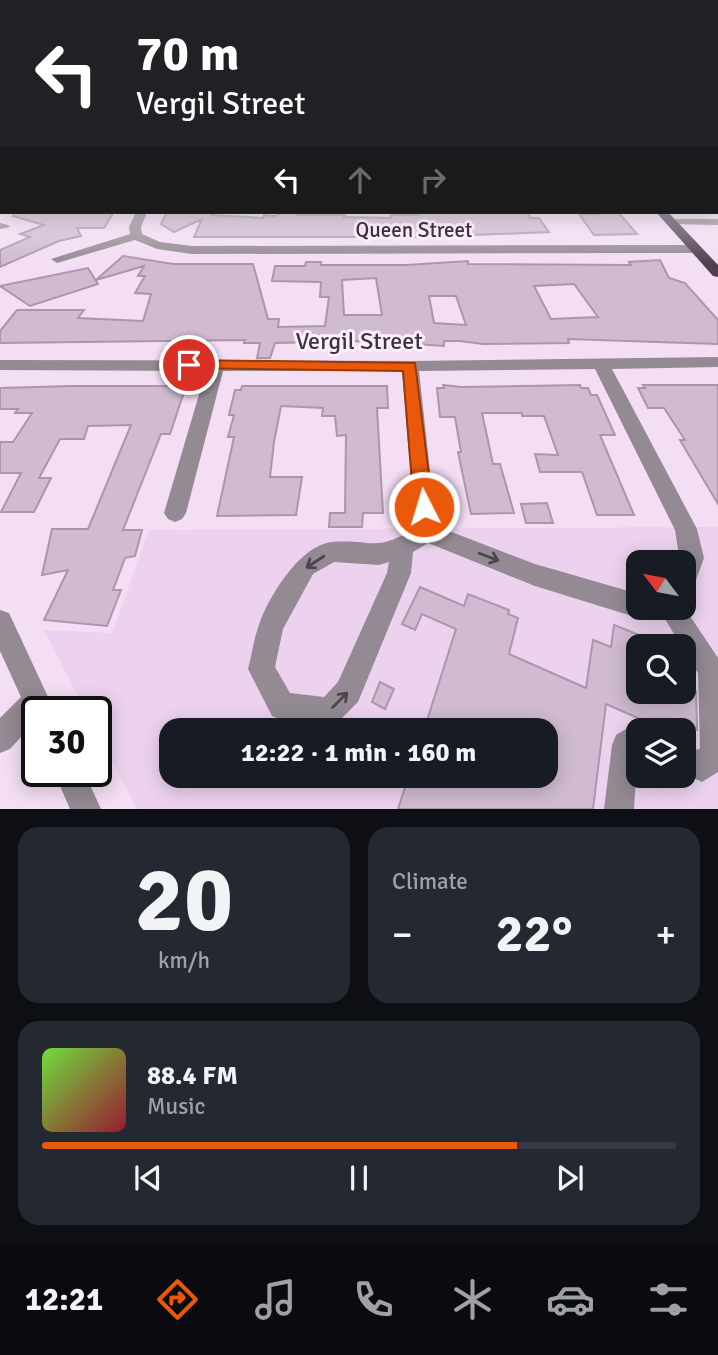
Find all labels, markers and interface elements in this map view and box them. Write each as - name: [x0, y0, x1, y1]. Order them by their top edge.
- text: 70 m: [136, 24, 239, 84]
- icon: left: [21, 28, 112, 119]
- text: Vergil Street: [136, 84, 306, 123]
- icon: left: [268, 161, 306, 199]
- icon: ahead: [341, 161, 379, 199]
- icon: right: [414, 161, 452, 199]
- street label: Queen Street: [356, 217, 472, 243]
- street label: Vergil Street: [295, 326, 423, 356]
- pin: [159, 335, 219, 395]
- icon: arrive: [170, 346, 208, 384]
- position arrow: [387, 470, 461, 544]
- north arrow: [626, 550, 696, 620]
- map controls: [626, 550, 696, 788]
- one-way arrow: [478, 552, 500, 565]
- one-way arrow: [305, 556, 325, 570]
- button: search: [626, 634, 696, 704]
- one-way arrow: [331, 691, 348, 708]
- speed limit sign: 30: [21, 696, 112, 787]
- button: layers: [626, 718, 696, 788]
- text: 12:22 · 1 min · 160 m: [241, 737, 476, 769]
- text: 20: [135, 844, 233, 957]
- text: Climate: [392, 867, 468, 896]
- text: 22°: [496, 902, 572, 966]
- text: −: [392, 911, 413, 958]
- text: +: [655, 911, 676, 958]
- text: km/h: [158, 946, 210, 975]
- text: 88.4 FM: [147, 1060, 238, 1092]
- text: Music: [147, 1092, 205, 1121]
- icon: previous: [129, 1159, 167, 1197]
- icon: pause: [340, 1159, 378, 1197]
- icon: next: [551, 1159, 589, 1197]
- icon: directions: [153, 1275, 202, 1324]
- icon: music: [251, 1275, 300, 1324]
- icon: phone: [349, 1275, 398, 1324]
- icon: climate: [448, 1275, 497, 1324]
- icon: car: [546, 1275, 595, 1324]
- icon: filters: [644, 1275, 693, 1324]
- text: 12:21: [25, 1280, 103, 1319]

